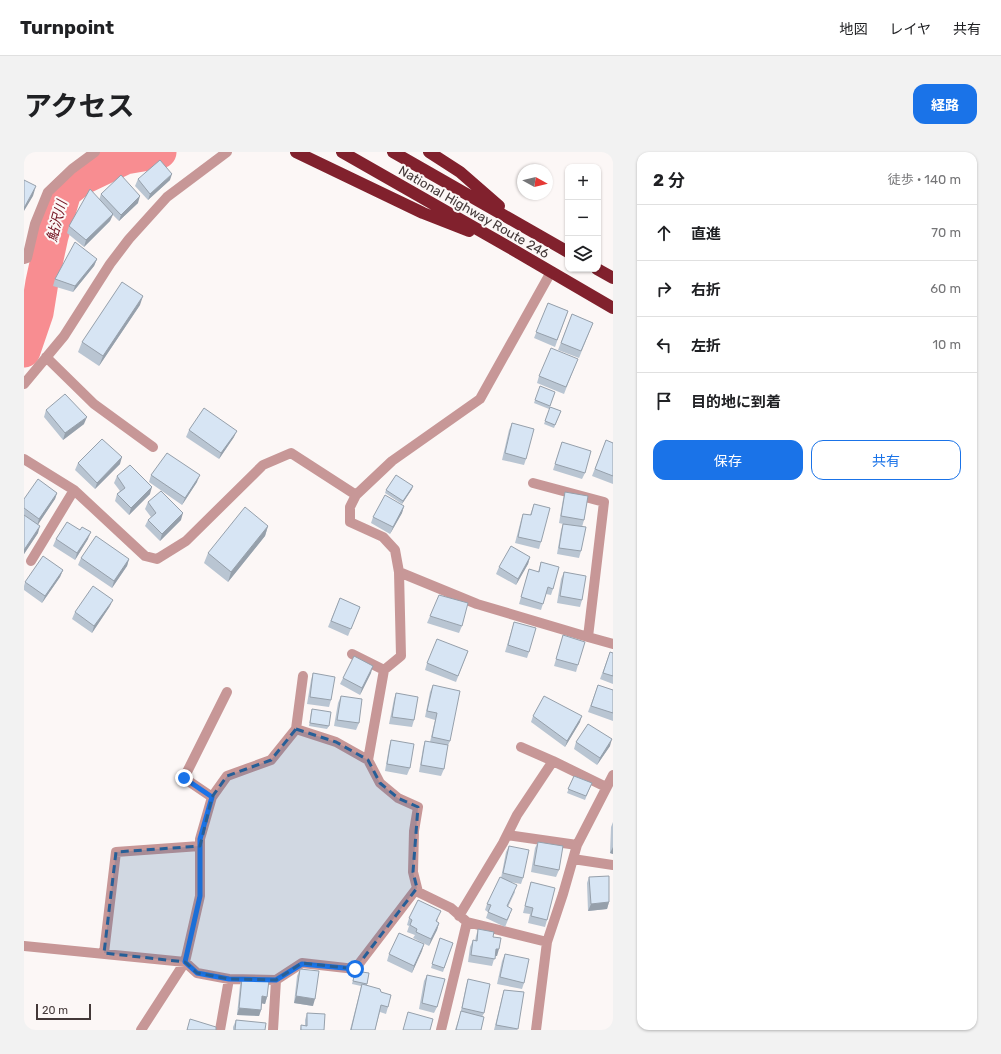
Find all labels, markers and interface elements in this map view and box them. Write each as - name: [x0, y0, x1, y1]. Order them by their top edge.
- text: Turnpoint: [20, 16, 114, 39]
- text: 地図: [839, 21, 867, 38]
- text: レイヤ: [889, 21, 931, 38]
- text: 共有: [953, 21, 981, 38]
- button: 経路: [913, 84, 977, 124]
- text: アクセス: [24, 90, 135, 123]
- street label: National Highway Route 246: [396, 163, 552, 262]
- north arrow: [517, 164, 553, 200]
- map controls: [565, 164, 601, 272]
- button: +: [565, 164, 601, 200]
- text: 2 分: [653, 170, 685, 190]
- text: 徒歩 · 140 m: [888, 172, 961, 187]
- water label: 鮎沢川: [43, 197, 71, 243]
- button: −: [565, 200, 601, 236]
- icon: ahead: [653, 222, 675, 244]
- text: 直進: [691, 225, 721, 243]
- text: 70 m: [931, 225, 961, 240]
- button: layers: [565, 236, 601, 272]
- icon: right: [653, 278, 675, 300]
- text: 右折: [691, 281, 721, 299]
- text: 60 m: [930, 281, 961, 296]
- icon: left: [653, 334, 675, 356]
- text: 左折: [691, 337, 721, 355]
- text: 10 m: [932, 337, 961, 352]
- icon: arrive: [653, 390, 675, 412]
- text: 目的地に到着: [691, 393, 781, 411]
- button: 保存: [653, 440, 803, 480]
- button: 共有: [811, 440, 961, 480]
- route end: [175, 769, 193, 787]
- route start: [346, 960, 364, 978]
- scale bar: [36, 1002, 91, 1021]
- text: 20 m: [42, 1004, 68, 1017]

